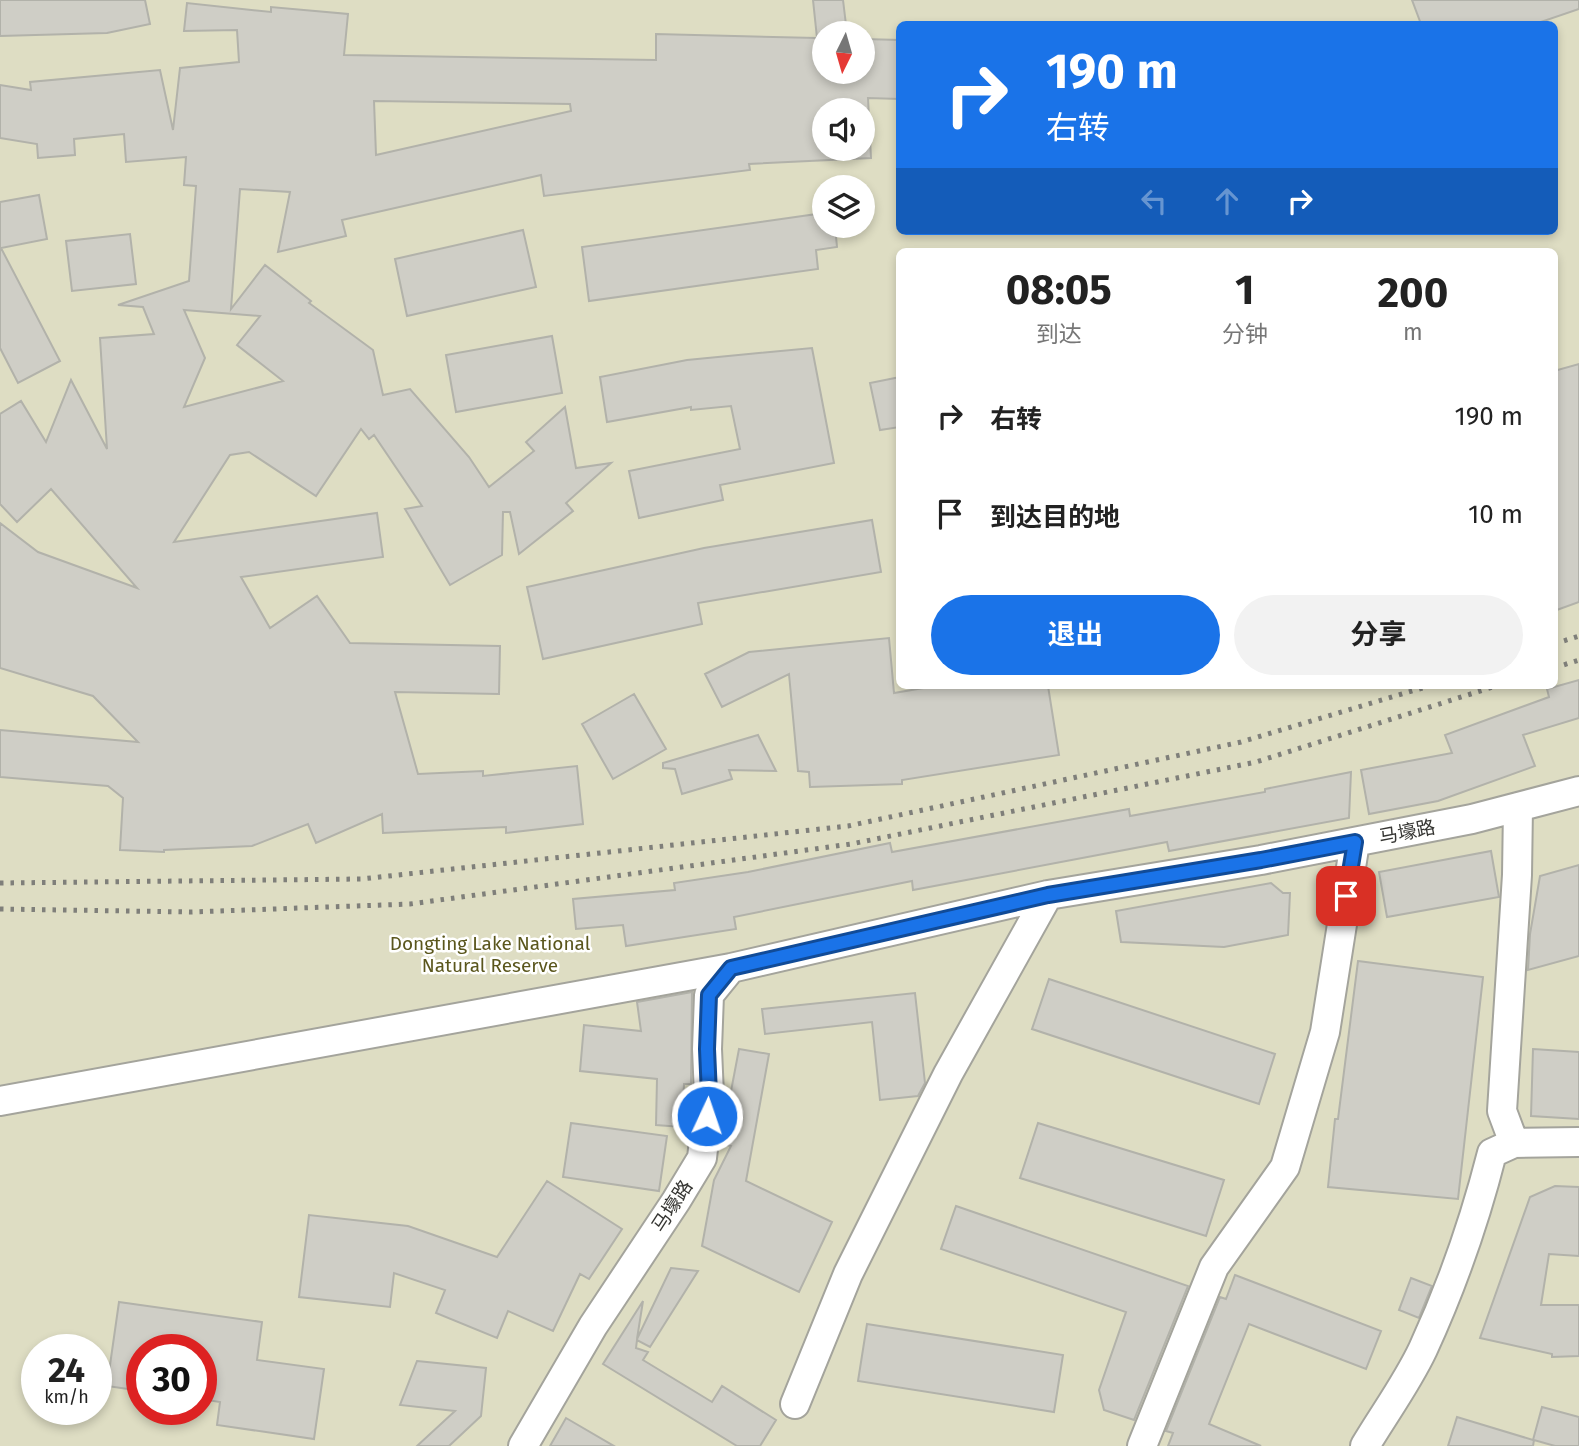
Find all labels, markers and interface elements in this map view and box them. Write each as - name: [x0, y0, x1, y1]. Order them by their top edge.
- north arrow: [812, 21, 875, 84]
- map controls: [812, 21, 875, 238]
- text: 190 m: [1046, 42, 1178, 101]
- icon: right: [931, 49, 1022, 140]
- button: sound: [812, 98, 875, 161]
- text: 右转: [1046, 109, 1110, 147]
- button: layers: [812, 175, 875, 238]
- icon: left: [1135, 182, 1173, 220]
- icon: ahead: [1208, 182, 1246, 220]
- icon: right: [1281, 182, 1319, 220]
- text: 08:05: [1006, 265, 1112, 315]
- text: 1: [1235, 265, 1254, 315]
- text: 200: [1377, 268, 1448, 318]
- text: m: [1403, 318, 1423, 346]
- text: 到达: [1036, 320, 1082, 348]
- text: 分钟: [1222, 320, 1268, 348]
- icon: right: [931, 397, 969, 435]
- text: 190 m: [1454, 401, 1523, 432]
- text: 右转: [990, 404, 1042, 435]
- icon: arrive: [931, 495, 969, 533]
- text: 10 m: [1468, 499, 1523, 530]
- text: 到达目的地: [990, 502, 1120, 533]
- button: 退出: [931, 595, 1220, 675]
- button: 分享: [1234, 595, 1523, 675]
- street label: 马壕路: [1377, 815, 1437, 849]
- pin: [1316, 866, 1376, 926]
- icon: arrive: [1327, 877, 1365, 915]
- park label: Dongting Lake National Natural Reserve: [390, 932, 591, 977]
- position arrow: [670, 1079, 744, 1153]
- street label: 马壕路: [647, 1176, 697, 1236]
- speed limit sign: 30: [126, 1334, 217, 1425]
- text: 24: [48, 1349, 85, 1391]
- text: km/h: [44, 1386, 89, 1408]

